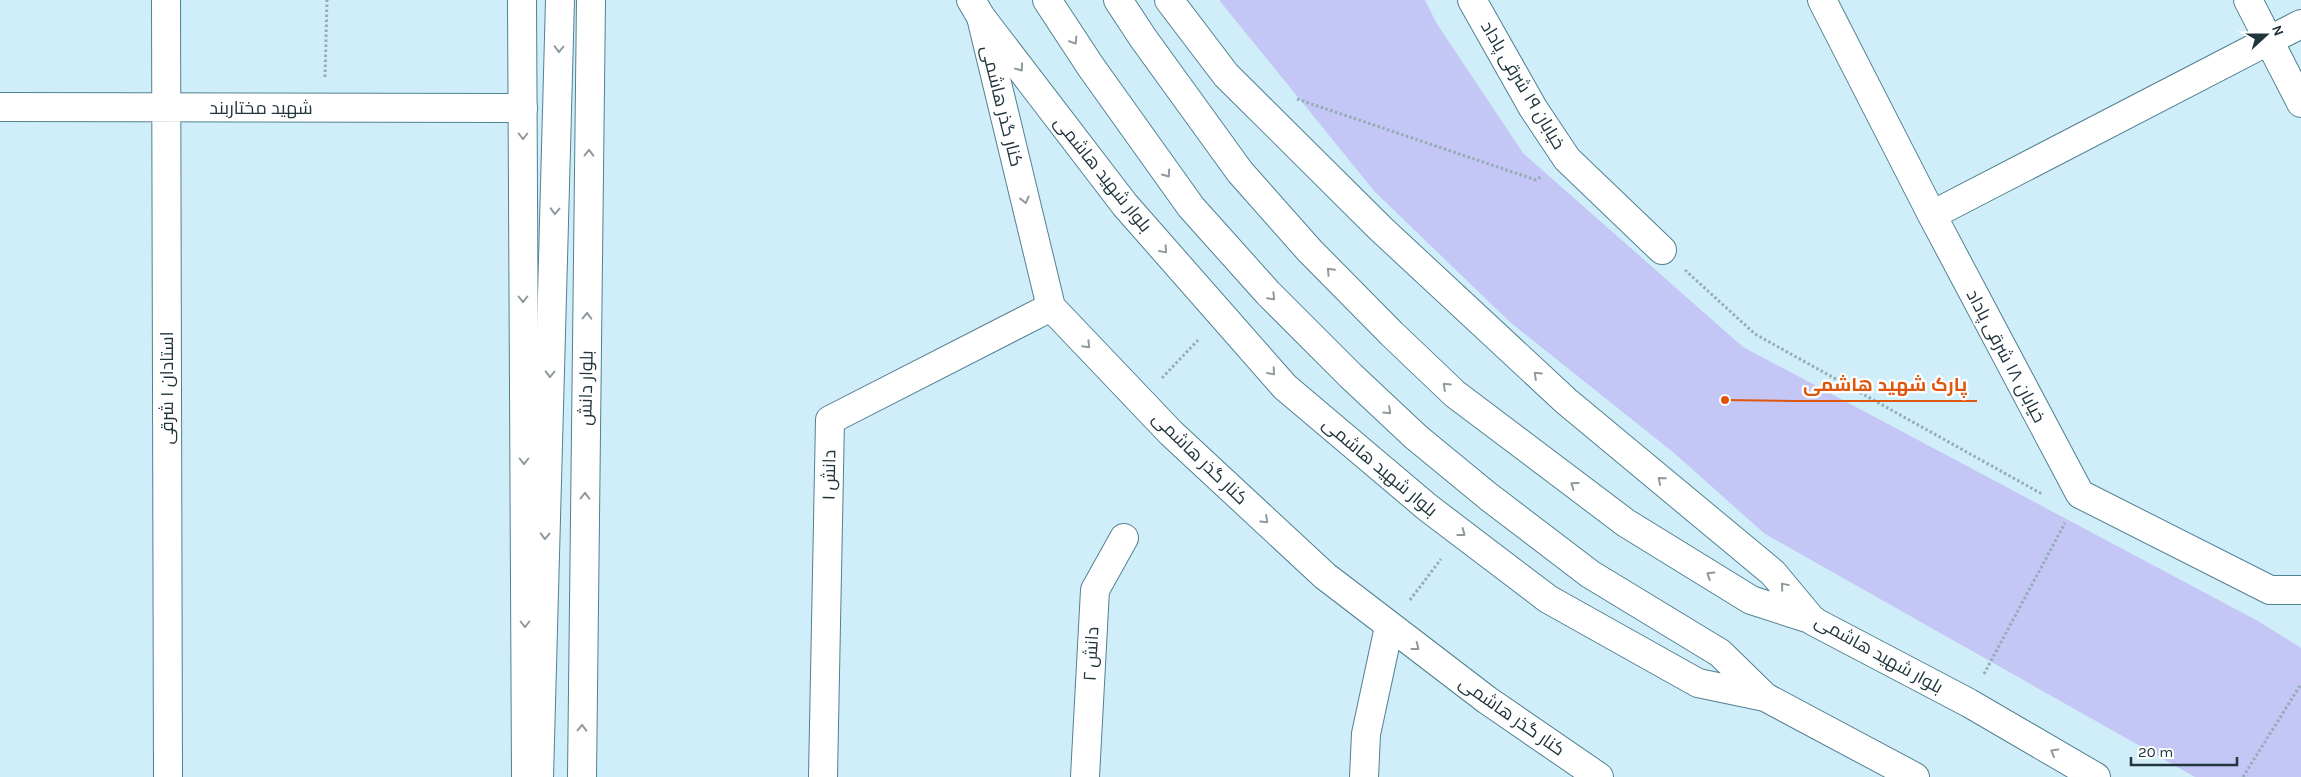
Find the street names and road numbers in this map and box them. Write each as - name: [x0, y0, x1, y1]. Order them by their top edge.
- street label: خیابان ۱۹ شرقی پاداد: [1475, 17, 1570, 154]
- street label: کنار گذر هاشمی: [976, 43, 1028, 169]
- street label: شهید مختاربند: [209, 97, 313, 119]
- street label: بلوار شهید هاشمی: [1049, 111, 1157, 237]
- street label: خیابان ۱۸ شرقی پاداد: [1961, 286, 2050, 427]
- street label: استادان ۱ شرقی: [156, 331, 178, 445]
- street label: بلوار دانش: [574, 350, 598, 426]
- street label: کنار گذر هاشمی: [1148, 407, 1252, 509]
- street label: بلوار شهید هاشمی: [1318, 413, 1442, 521]
- street label: دانش ۱: [818, 449, 840, 501]
- street label: بلوار شهید هاشمی: [1811, 610, 1947, 698]
- street label: دانش ۲: [1079, 626, 1103, 682]
- street label: کنار گذر هاشمی: [1455, 671, 1569, 761]

